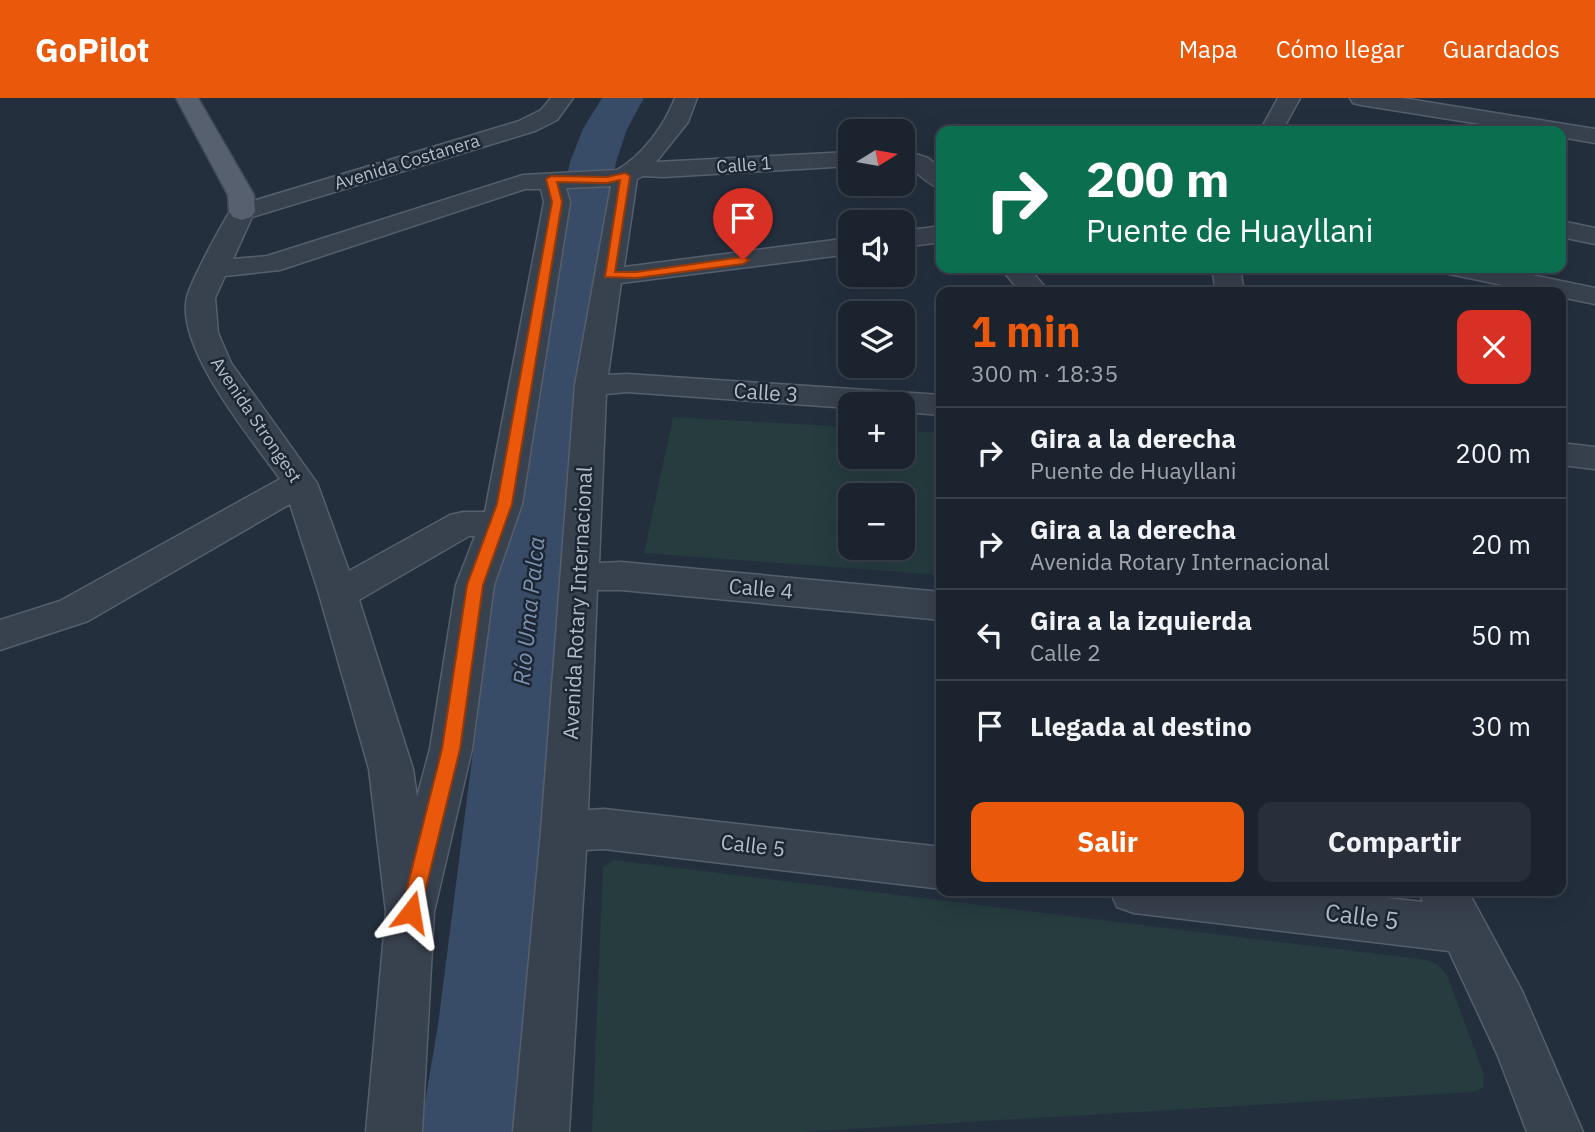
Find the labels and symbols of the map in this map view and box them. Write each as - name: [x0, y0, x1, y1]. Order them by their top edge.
- north arrow: [838, 119, 915, 196]
- street label: Avenida Costanera: [331, 128, 483, 195]
- street label: Calle 1: [716, 151, 772, 178]
- pin: [713, 188, 773, 260]
- street label: Avenida Strongest: [206, 353, 307, 487]
- street label: Calle 3: [733, 376, 799, 408]
- street label: Avenida Rotary Internacional: [556, 465, 598, 740]
- water label: Río Uma Palca: [505, 535, 551, 687]
- street label: Calle 4: [728, 571, 795, 605]
- street label: Calle 5: [719, 827, 787, 863]
- position arrow: [374, 875, 448, 949]
- street label: Calle 5: [1323, 896, 1401, 936]

